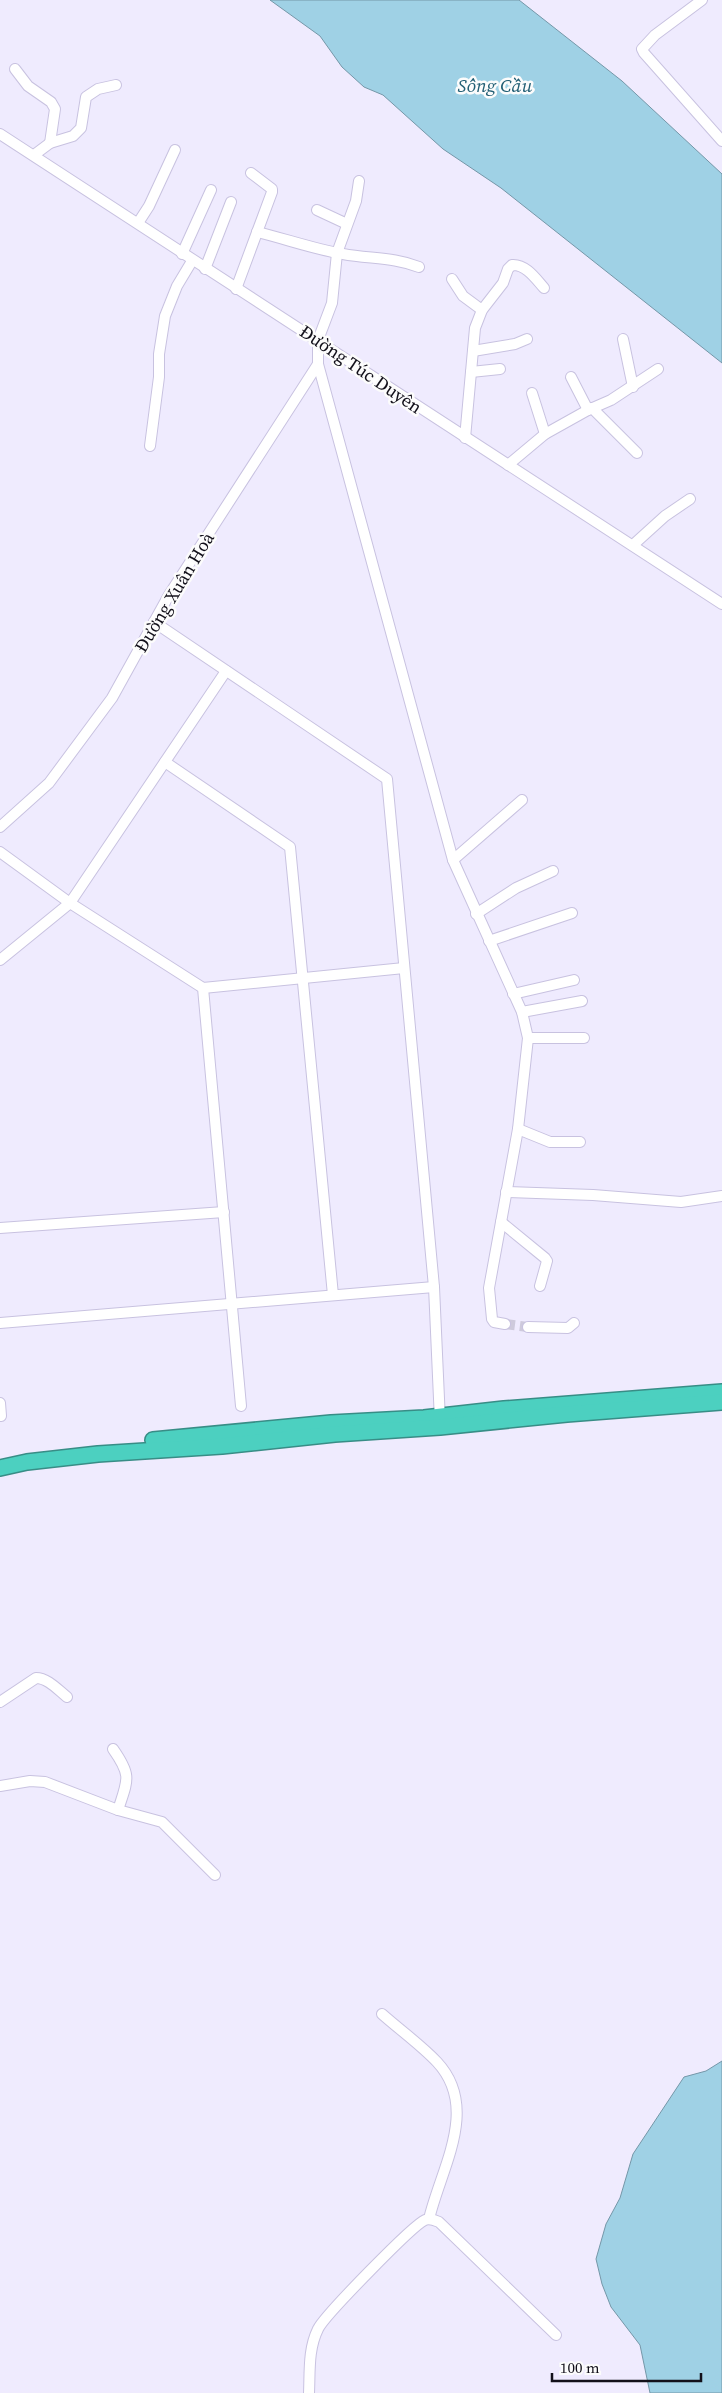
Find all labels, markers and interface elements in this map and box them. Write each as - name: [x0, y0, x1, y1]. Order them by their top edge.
- water label: Sông Cầu: [458, 72, 533, 98]
- street label: Đường Túc Duyên: [295, 319, 427, 419]
- street label: Đường Xuân Hoà: [128, 527, 220, 657]
- scale bar: [552, 2350, 701, 2382]
- text: 100 m: [560, 2357, 600, 2378]

